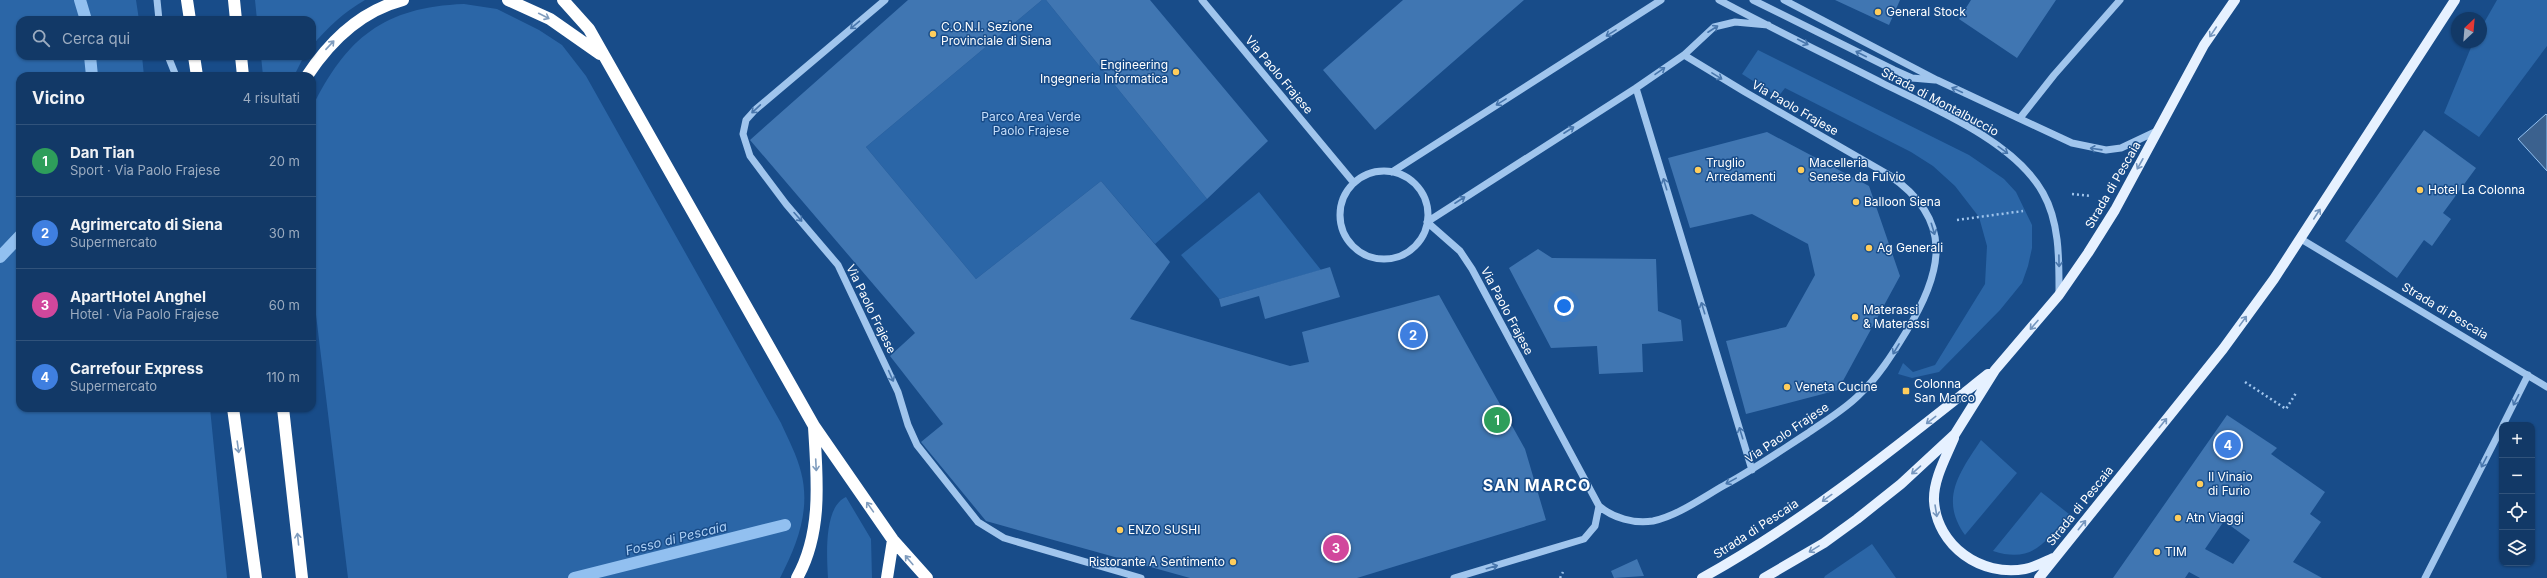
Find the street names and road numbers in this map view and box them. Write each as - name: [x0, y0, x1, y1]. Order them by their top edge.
- street label: Via Paolo Frajese: [1242, 32, 1316, 117]
- street label: Strada di Montalbuccio: [1879, 64, 2002, 139]
- street label: Via Paolo Frajese: [1749, 77, 1841, 138]
- street label: Strada di Pescaia: [2082, 138, 2144, 231]
- street label: Via Paolo Frajese: [843, 262, 900, 356]
- street label: Via Paolo Frajese: [1478, 264, 1537, 357]
- street label: Strada di Pescaia: [2399, 279, 2491, 342]
- street label: Via Paolo Frajese: [1742, 399, 1831, 466]
- street label: Strada di Pescaia: [2043, 463, 2116, 549]
- street label: Strada di Pescaia: [1710, 496, 1801, 562]

